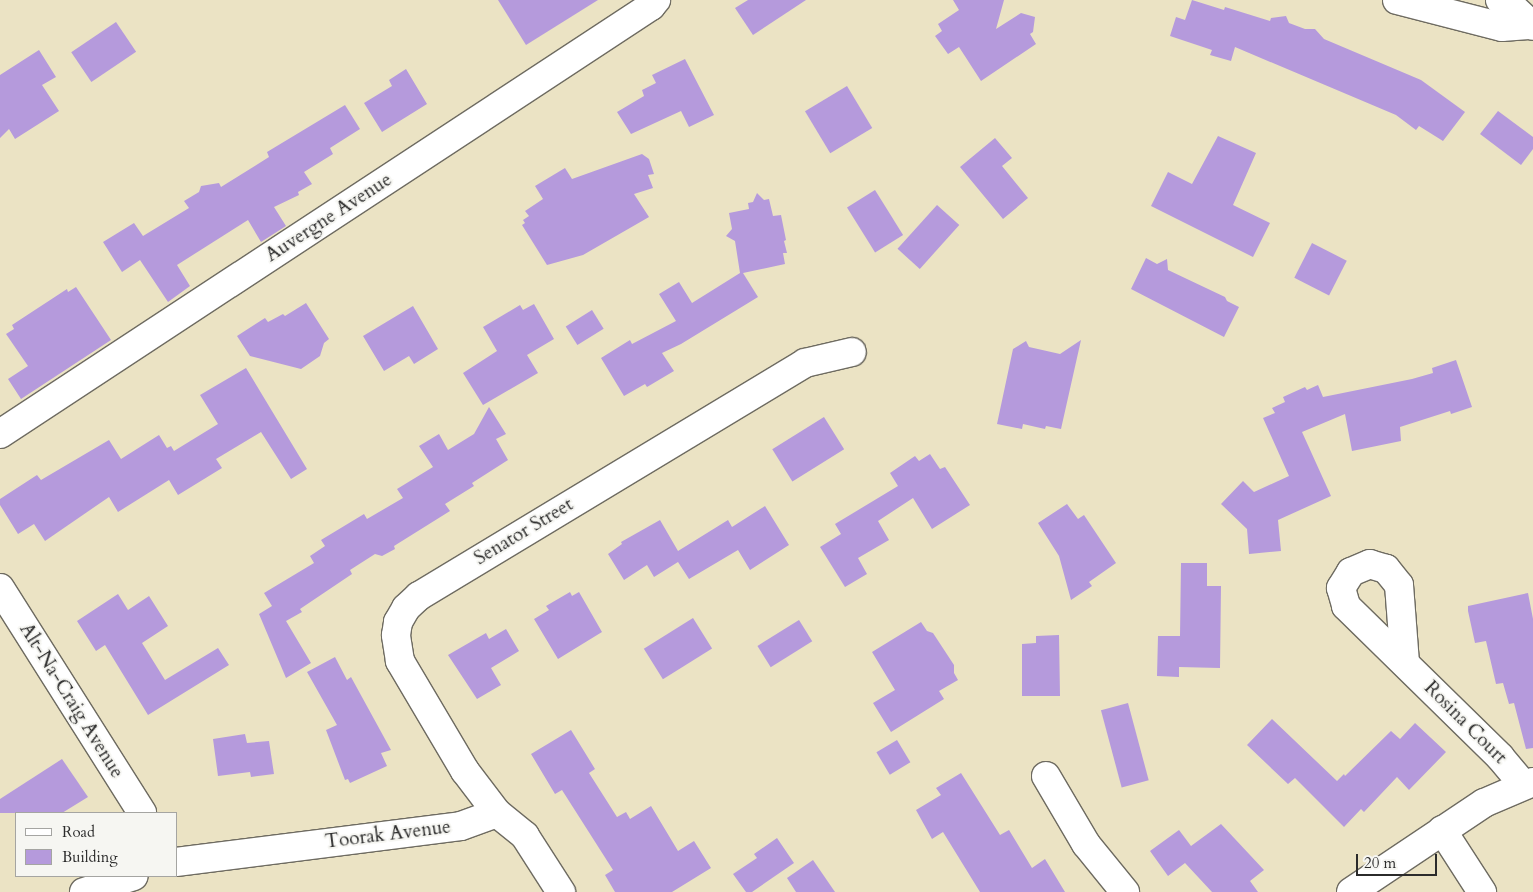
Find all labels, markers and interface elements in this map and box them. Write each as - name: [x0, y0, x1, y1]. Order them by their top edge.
- street label: Auvergne Avenue: [262, 169, 396, 267]
- street label: Senator Street: [470, 494, 578, 570]
- street label: Alt-Na-Craig Avenue: [14, 619, 128, 783]
- street label: Rosina Court: [1419, 677, 1511, 769]
- legend: [15, 812, 178, 877]
- street label: Toorak Avenue: [324, 816, 452, 854]
- text: Road: [62, 822, 95, 842]
- scale bar: [1358, 844, 1439, 876]
- text: Building: [62, 847, 118, 867]
- text: 20 m: [1364, 853, 1396, 873]

